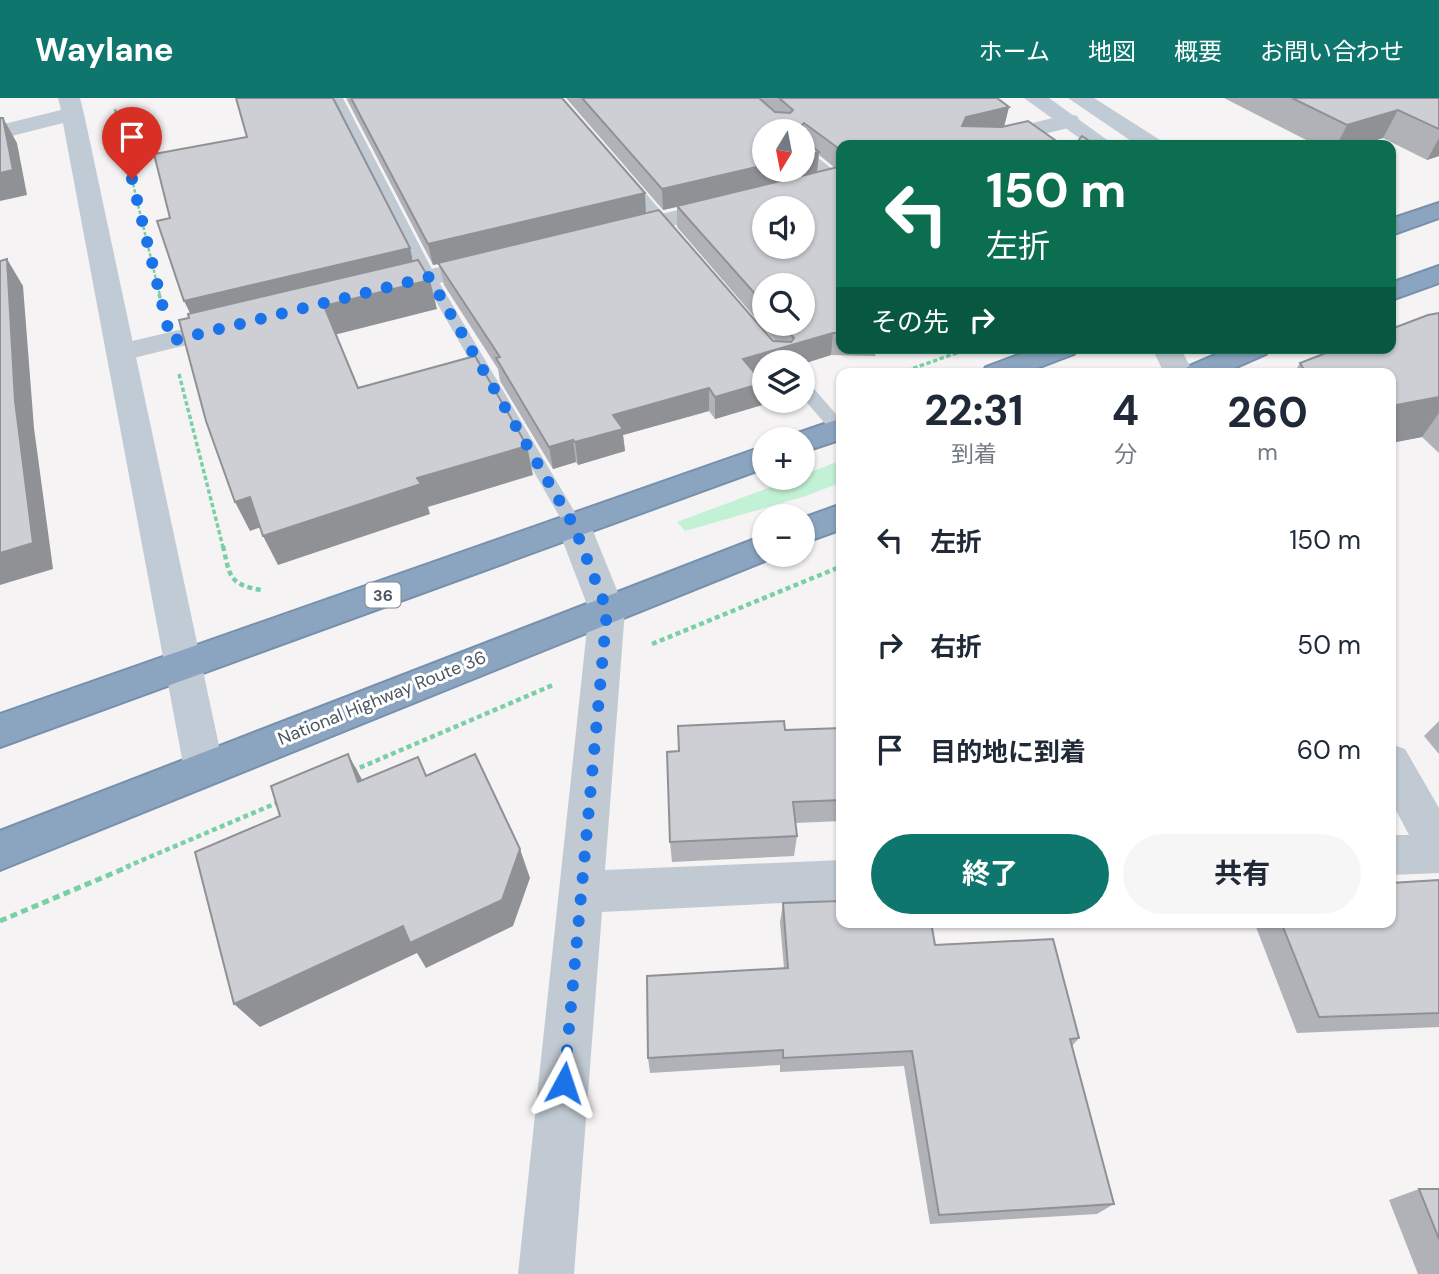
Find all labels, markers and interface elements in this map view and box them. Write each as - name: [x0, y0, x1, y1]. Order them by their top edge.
- text: Waylane: [35, 28, 174, 71]
- text: ホーム: [979, 36, 1050, 67]
- text: 地図: [1088, 36, 1136, 67]
- text: 概要: [1174, 36, 1222, 67]
- text: お問い合わせ: [1260, 36, 1404, 67]
- pin: [102, 107, 162, 179]
- icon: arrive: [113, 118, 151, 156]
- north arrow: [752, 119, 816, 182]
- map controls: [752, 119, 815, 567]
- text: 150 m: [986, 158, 1126, 222]
- icon: left: [871, 168, 962, 259]
- button: sound: [752, 196, 815, 259]
- text: 左折: [986, 225, 1050, 267]
- button: search: [752, 273, 815, 336]
- icon: right: [963, 301, 1001, 339]
- text: その先: [871, 305, 949, 339]
- button: layers: [752, 350, 815, 413]
- text: 22:31: [924, 383, 1024, 438]
- text: 4: [1112, 383, 1139, 438]
- text: 260: [1227, 385, 1308, 440]
- button: +: [752, 427, 815, 490]
- text: m: [1257, 437, 1278, 467]
- text: 到着: [951, 439, 997, 469]
- text: 分: [1114, 439, 1137, 469]
- button: −: [752, 504, 815, 567]
- icon: left: [871, 521, 909, 559]
- text: 150 m: [1289, 523, 1361, 557]
- text: 左折: [930, 525, 982, 559]
- road number: 36: [366, 582, 400, 608]
- icon: right: [871, 626, 909, 664]
- text: 50 m: [1297, 628, 1361, 662]
- text: 右折: [930, 630, 982, 664]
- street label: National Highway Route 36: [274, 645, 490, 751]
- icon: arrive: [871, 731, 909, 769]
- text: 60 m: [1297, 733, 1361, 767]
- text: 目的地に到着: [930, 735, 1086, 769]
- button: 終了: [871, 834, 1109, 914]
- button: 共有: [1123, 834, 1361, 914]
- position arrow: [527, 1046, 601, 1120]

